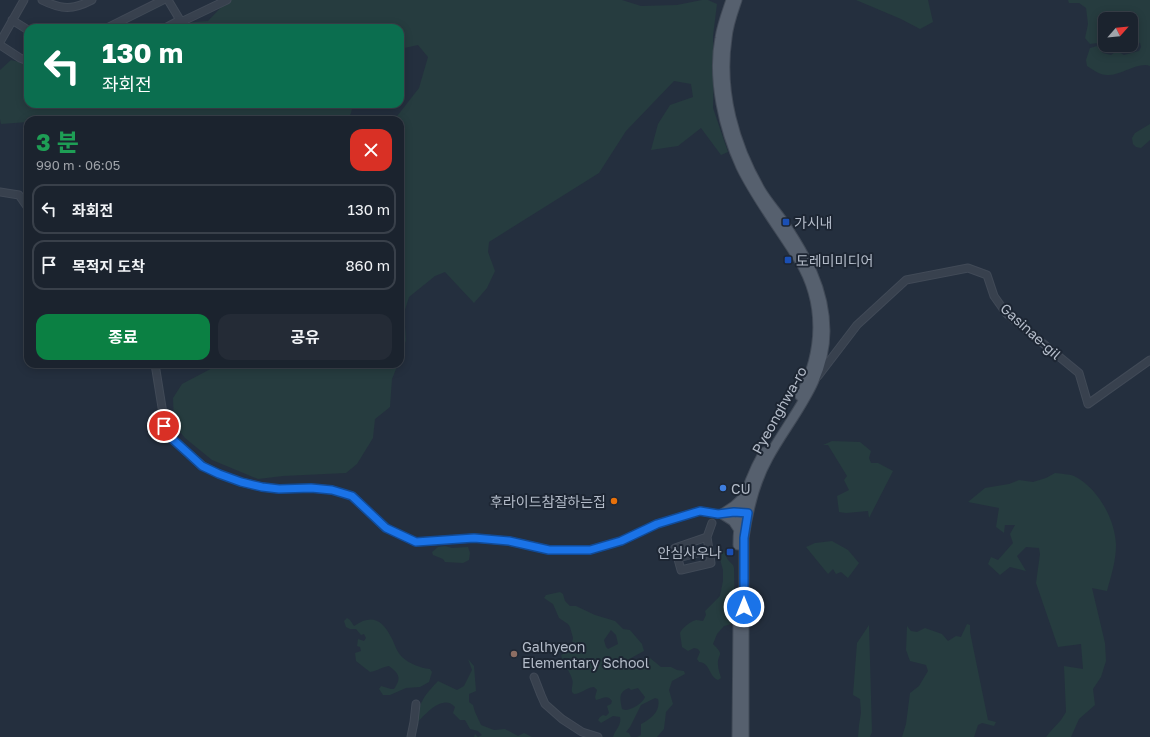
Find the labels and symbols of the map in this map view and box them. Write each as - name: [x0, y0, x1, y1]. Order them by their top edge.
- north arrow: [1098, 12, 1138, 52]
- place label: 가시내: [794, 214, 833, 231]
- marker: 가시내: [781, 217, 791, 227]
- place label: 도레미미디어: [796, 252, 873, 269]
- marker: 도레미미디어: [783, 255, 793, 265]
- street label: Gasinae-gil: [997, 299, 1065, 363]
- street label: Pyeonghwa-ro: [748, 363, 810, 457]
- pin: [147, 409, 181, 443]
- place label: CU: [731, 480, 751, 497]
- marker: CU: [718, 483, 728, 493]
- place label: 후라이드참잘하는집: [490, 493, 606, 510]
- marker: 후라이드참잘하는집: [609, 496, 619, 506]
- place label: 안심사우나: [658, 544, 722, 561]
- marker: 안심사우나: [725, 547, 735, 557]
- position arrow: [723, 586, 765, 628]
- place label: Galhyeon Elementary School: [522, 638, 649, 671]
- marker: Galhyeon Elementary School: [509, 649, 519, 659]

